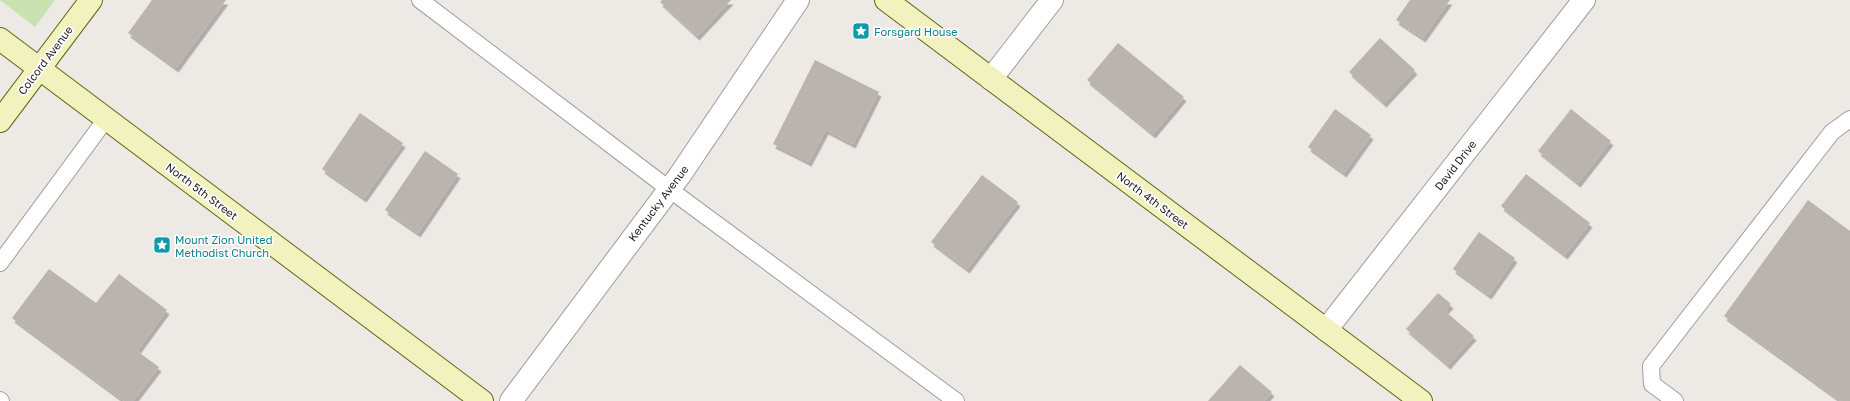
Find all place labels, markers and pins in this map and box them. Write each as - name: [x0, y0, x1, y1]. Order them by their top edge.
- place icon: Forsgard House: [851, 21, 871, 41]
- place label: Forsgard House: [874, 25, 958, 38]
- place label: Mount Zion United Methodist Church: [175, 233, 272, 259]
- place icon: Mount Zion United Methodist Church: [152, 235, 172, 255]

